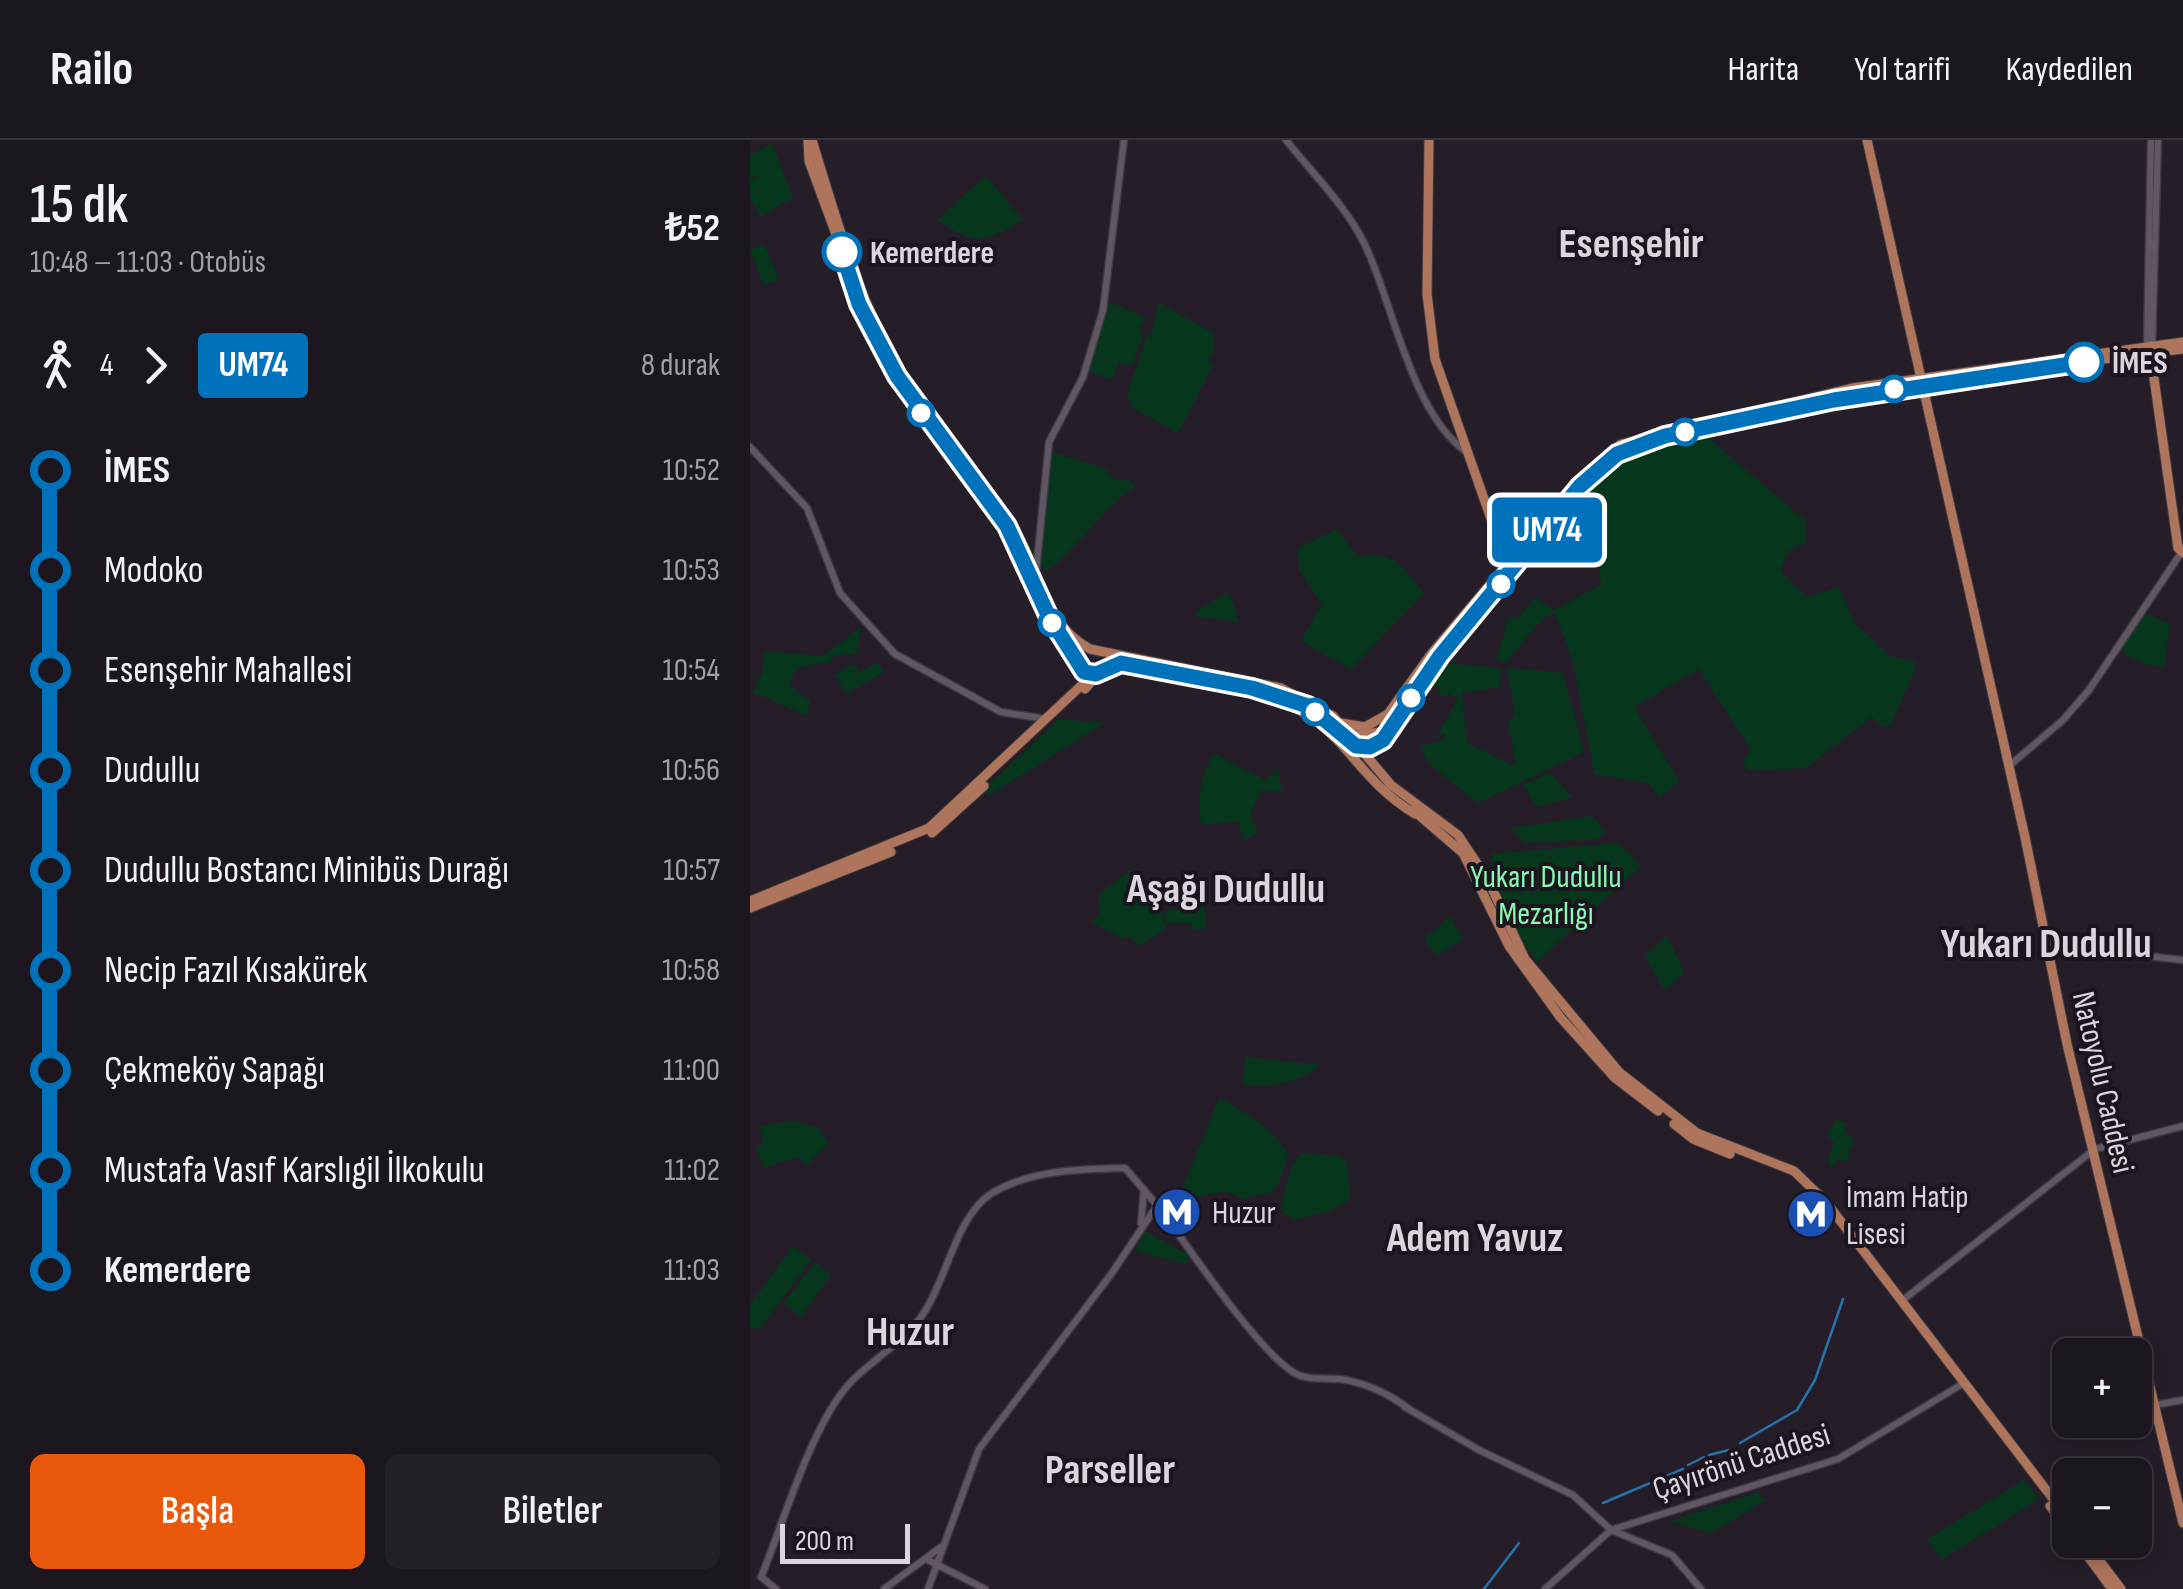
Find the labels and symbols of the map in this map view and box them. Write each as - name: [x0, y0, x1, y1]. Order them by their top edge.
- district label: Esenşehir: [1558, 219, 1704, 270]
- marker: Kemerdere: [823, 233, 861, 271]
- place label: Kemerdere: [870, 234, 994, 273]
- marker: İMES: [2065, 343, 2103, 381]
- place label: İMES: [2112, 344, 2168, 383]
- unlabelled marker: [1881, 376, 1907, 402]
- unlabelled marker: [908, 400, 934, 426]
- unlabelled marker: [1672, 419, 1698, 445]
- line badge: UM74: [1477, 498, 1617, 562]
- unlabelled marker: [1488, 571, 1514, 597]
- unlabelled marker: [1039, 610, 1065, 636]
- unlabelled marker: [1398, 685, 1424, 711]
- unlabelled marker: [1302, 699, 1328, 725]
- park label: Yukarı Dudullu Mezarlığı: [1470, 858, 1622, 934]
- district label: Aşağı Dudullu: [1126, 864, 1325, 915]
- district label: Yukarı Dudullu: [1940, 919, 2152, 970]
- street label: Natoyolu Caddesi: [2063, 988, 2142, 1177]
- place label: İmam Hatip Lisesi: [1846, 1178, 1969, 1254]
- metro station icon: Huzur: [1151, 1186, 1203, 1238]
- metro station icon: İmam Hatip Lisesi: [1785, 1188, 1837, 1240]
- place label: Huzur: [1212, 1194, 1276, 1233]
- district label: Adem Yavuz: [1386, 1213, 1563, 1264]
- district label: Huzur: [866, 1307, 954, 1358]
- street label: Çayırönü Caddesi: [1648, 1415, 1835, 1509]
- district label: Parseller: [1045, 1445, 1175, 1496]
- scale bar: [780, 1519, 910, 1564]

